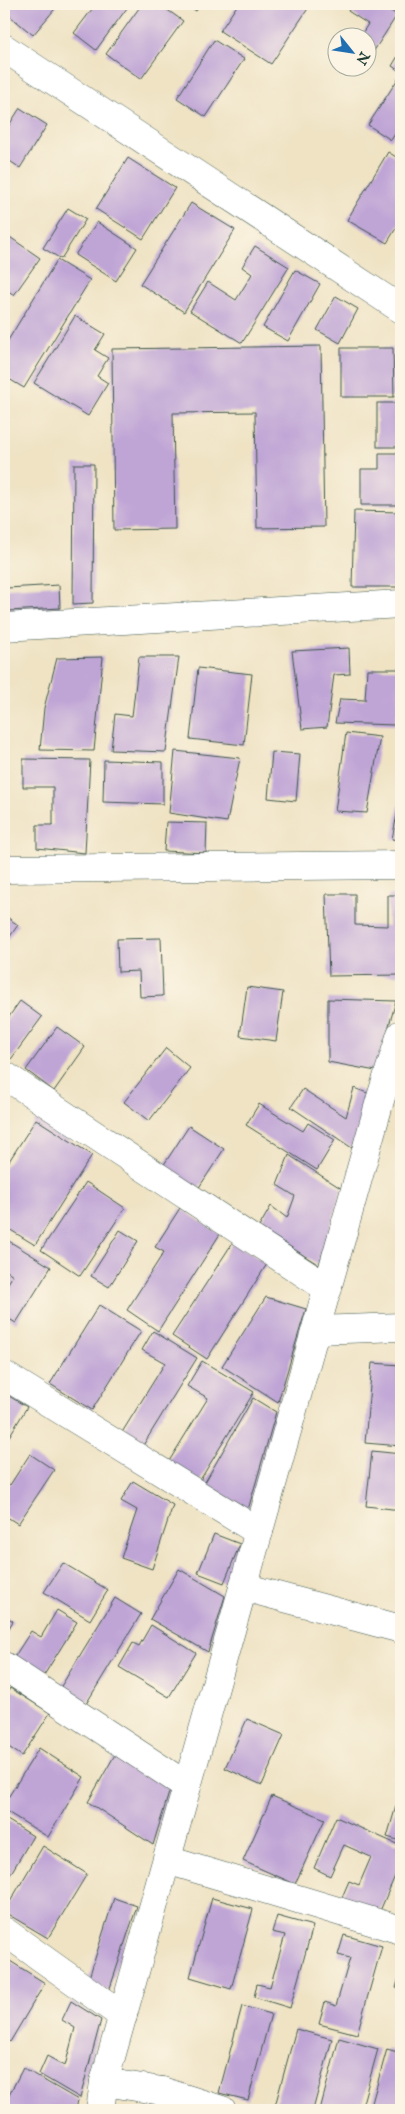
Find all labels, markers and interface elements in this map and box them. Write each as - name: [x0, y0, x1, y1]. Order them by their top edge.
- north arrow: [328, 28, 378, 78]
- text: N: [352, 47, 374, 68]

